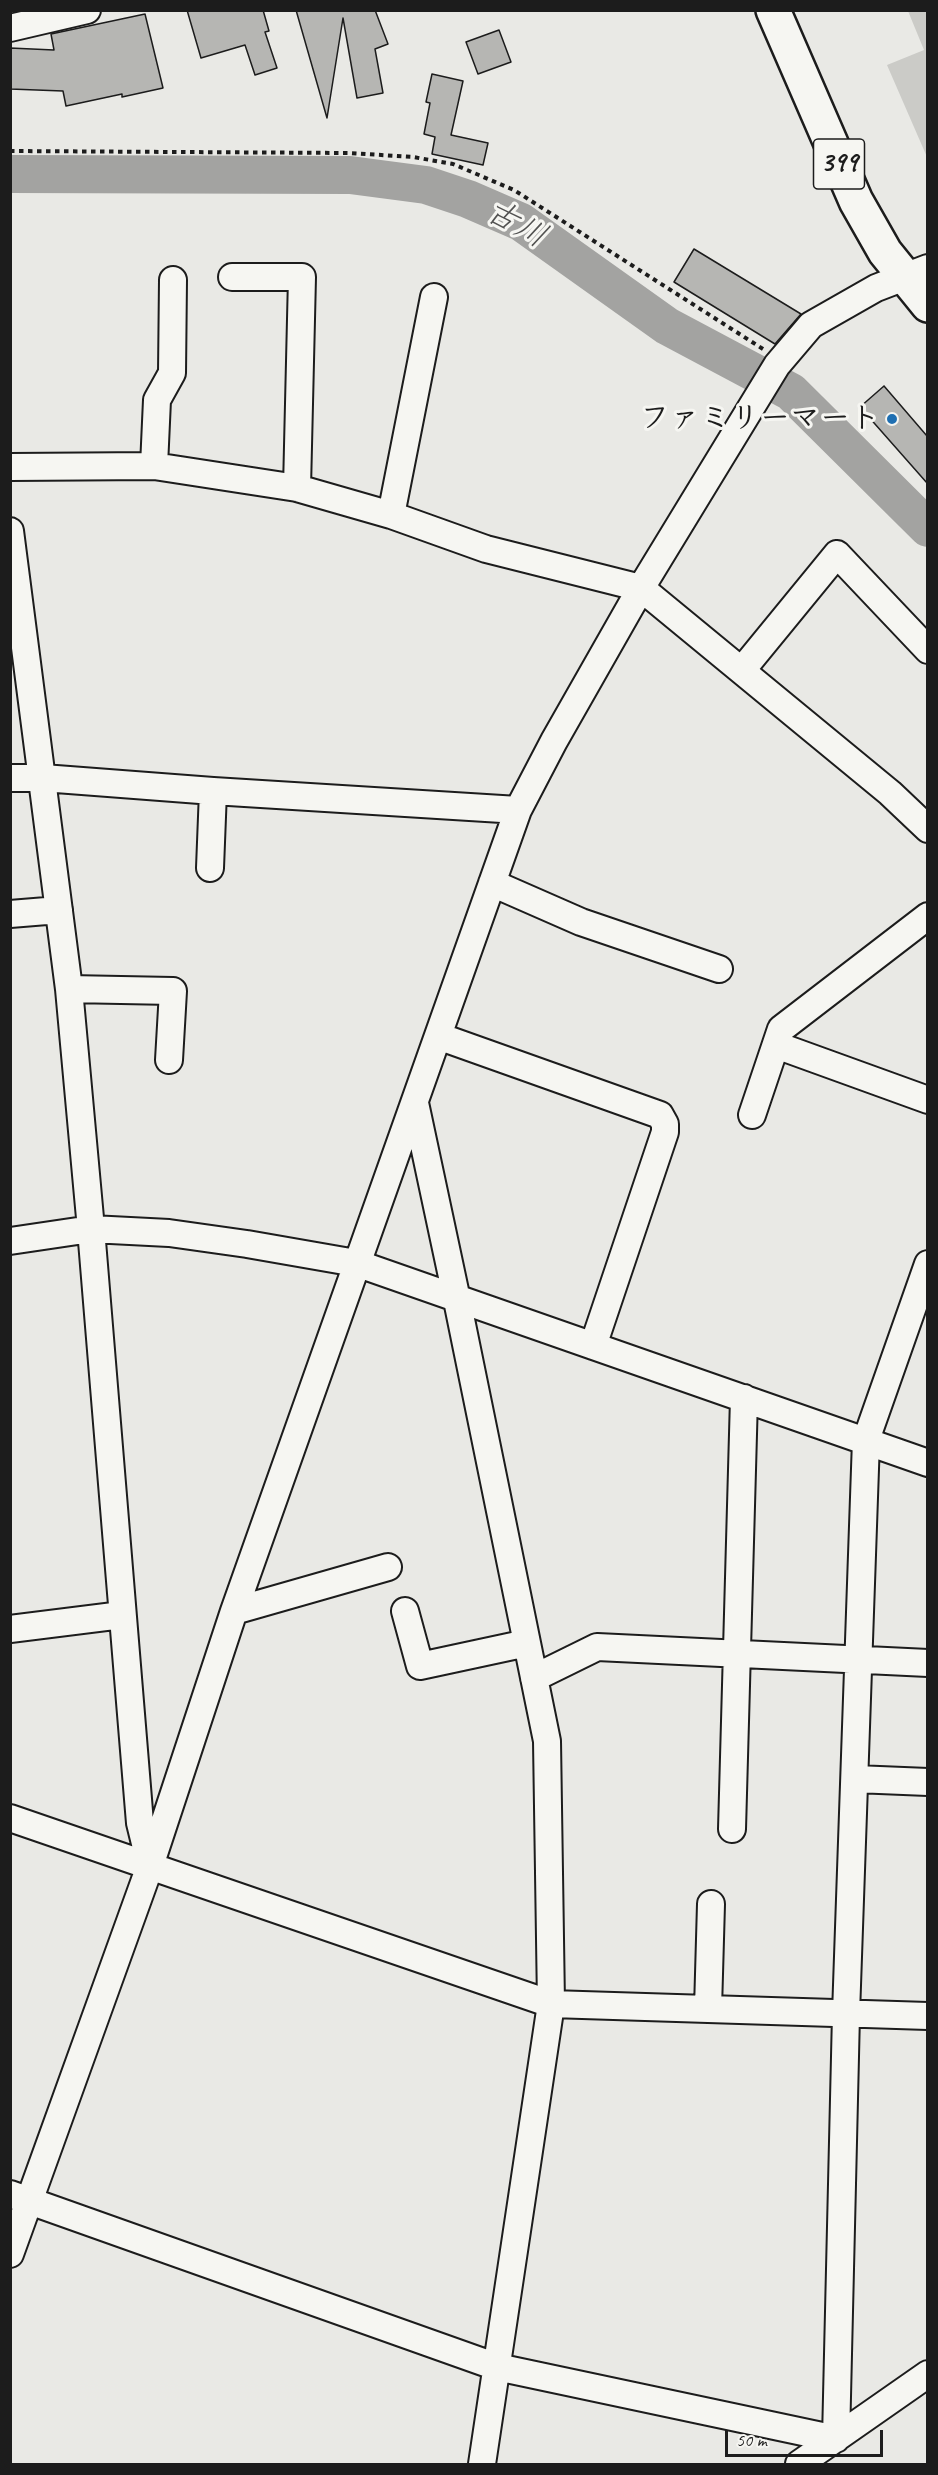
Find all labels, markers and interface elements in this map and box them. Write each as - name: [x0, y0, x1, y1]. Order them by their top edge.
- road number: 399: [814, 139, 864, 189]
- water label: 古川: [479, 193, 553, 257]
- place label: ファミリーマート: [640, 401, 880, 437]
- marker: ファミリーマート: [885, 412, 899, 426]
- scale bar: [728, 2418, 886, 2456]
- text: 50 m: [736, 2429, 767, 2451]

